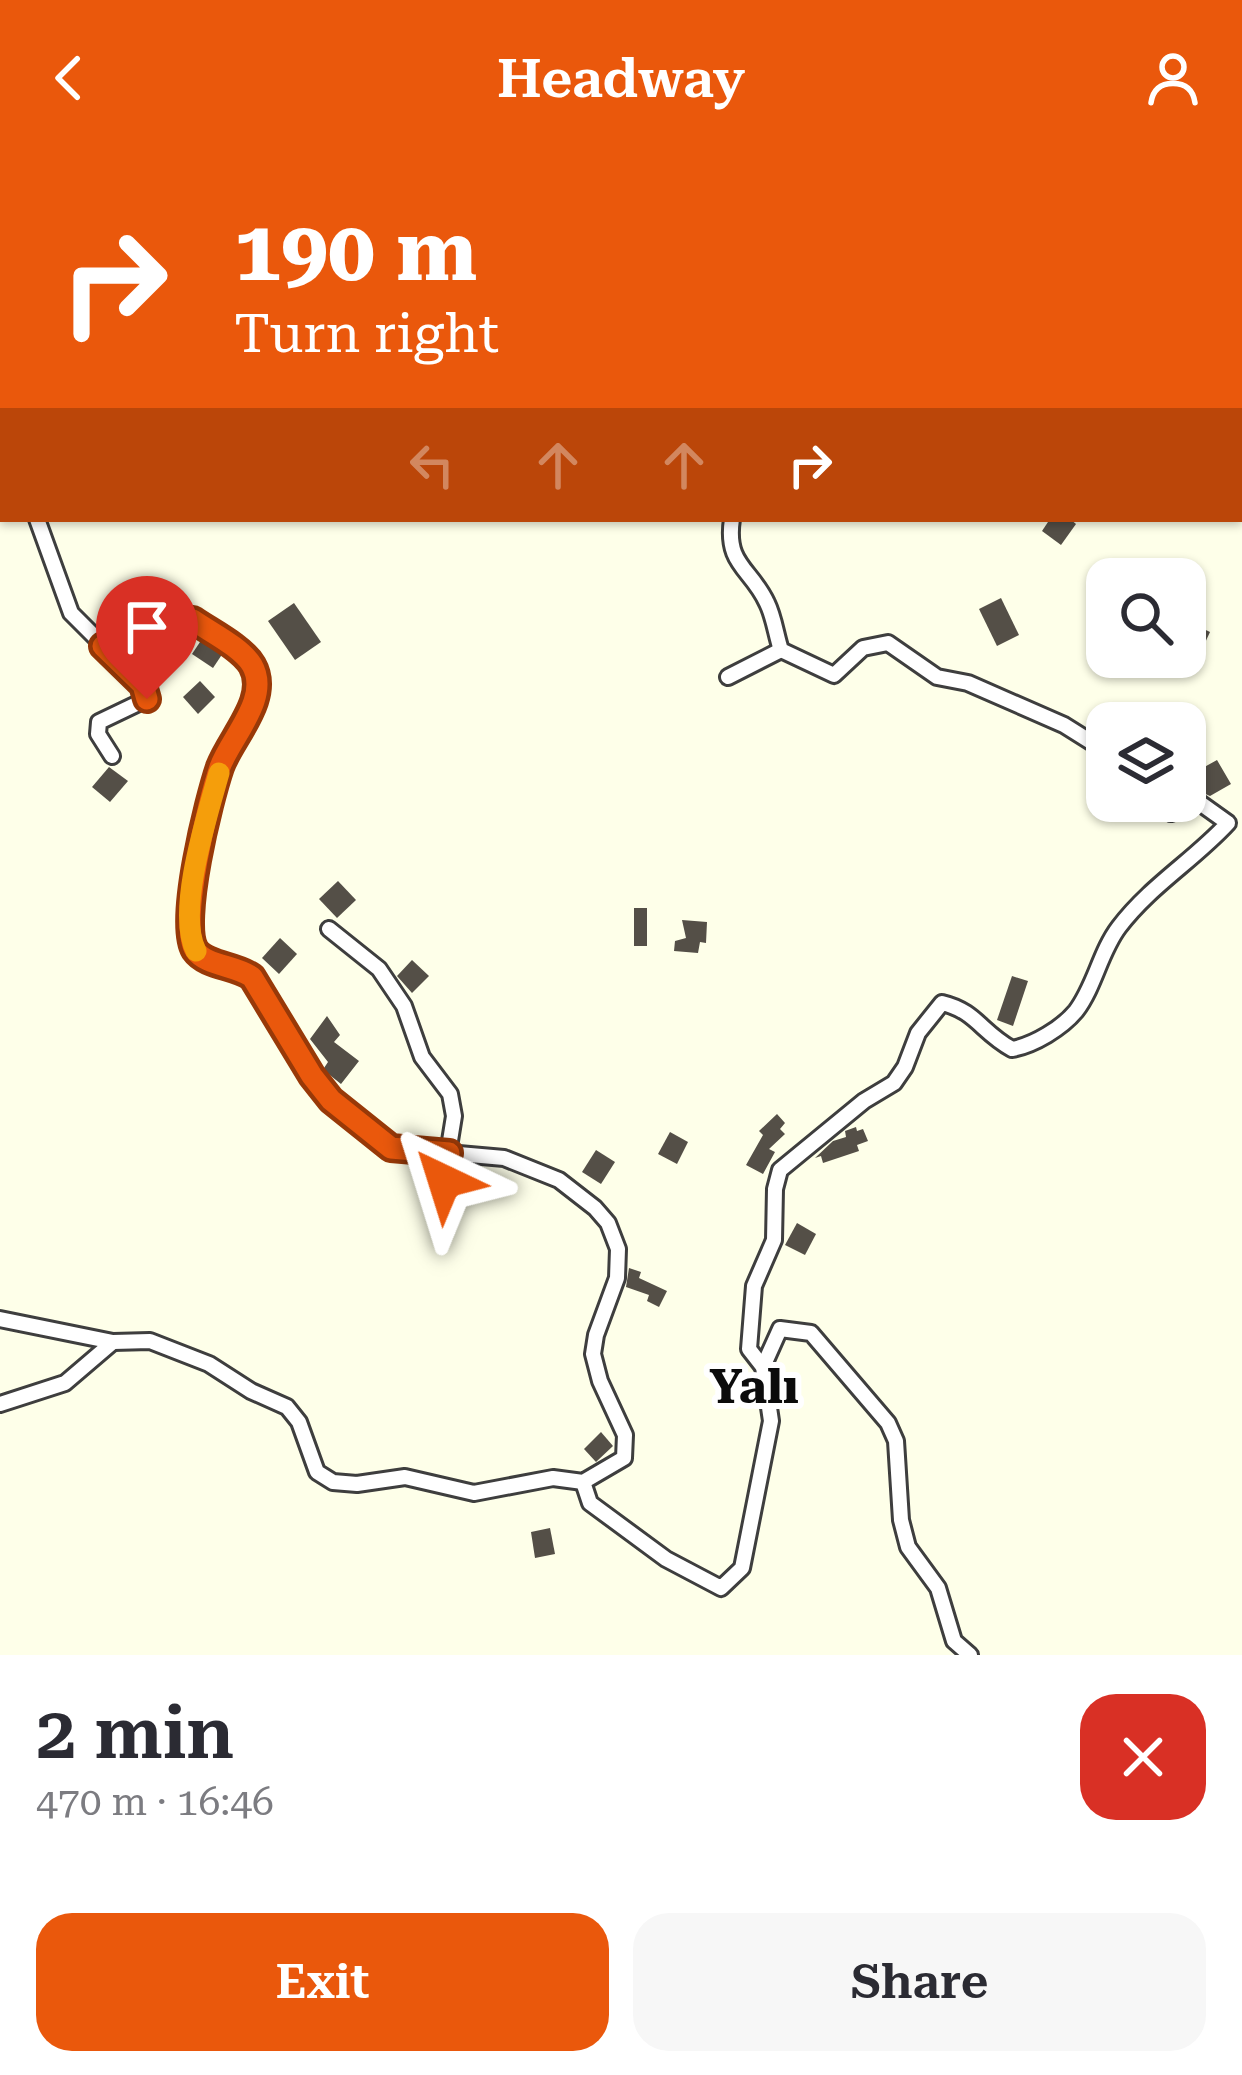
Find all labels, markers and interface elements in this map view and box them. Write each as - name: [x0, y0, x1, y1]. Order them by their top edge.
- icon: back: [36, 45, 102, 111]
- icon: person: [1140, 45, 1206, 111]
- text: Headway: [497, 47, 745, 110]
- text: 190 m: [234, 202, 477, 300]
- icon: right: [36, 204, 192, 360]
- text: Turn right: [234, 302, 499, 365]
- icon: left: [399, 432, 465, 498]
- icon: ahead: [525, 432, 591, 498]
- icon: ahead: [651, 432, 717, 498]
- icon: right: [777, 432, 843, 498]
- map controls: [1086, 558, 1206, 822]
- button: search: [1086, 558, 1206, 678]
- pin: [96, 576, 198, 699]
- icon: arrive: [114, 594, 180, 660]
- button: layers: [1086, 702, 1206, 822]
- position arrow: [381, 1118, 507, 1244]
- district label: Yalı: [709, 1359, 799, 1415]
- text: 2 min: [36, 1691, 234, 1776]
- button: close: [1080, 1694, 1206, 1820]
- text: 470 m · 16:46: [36, 1779, 274, 1825]
- button: Exit: [36, 1913, 609, 2051]
- button: Share: [633, 1913, 1206, 2051]

